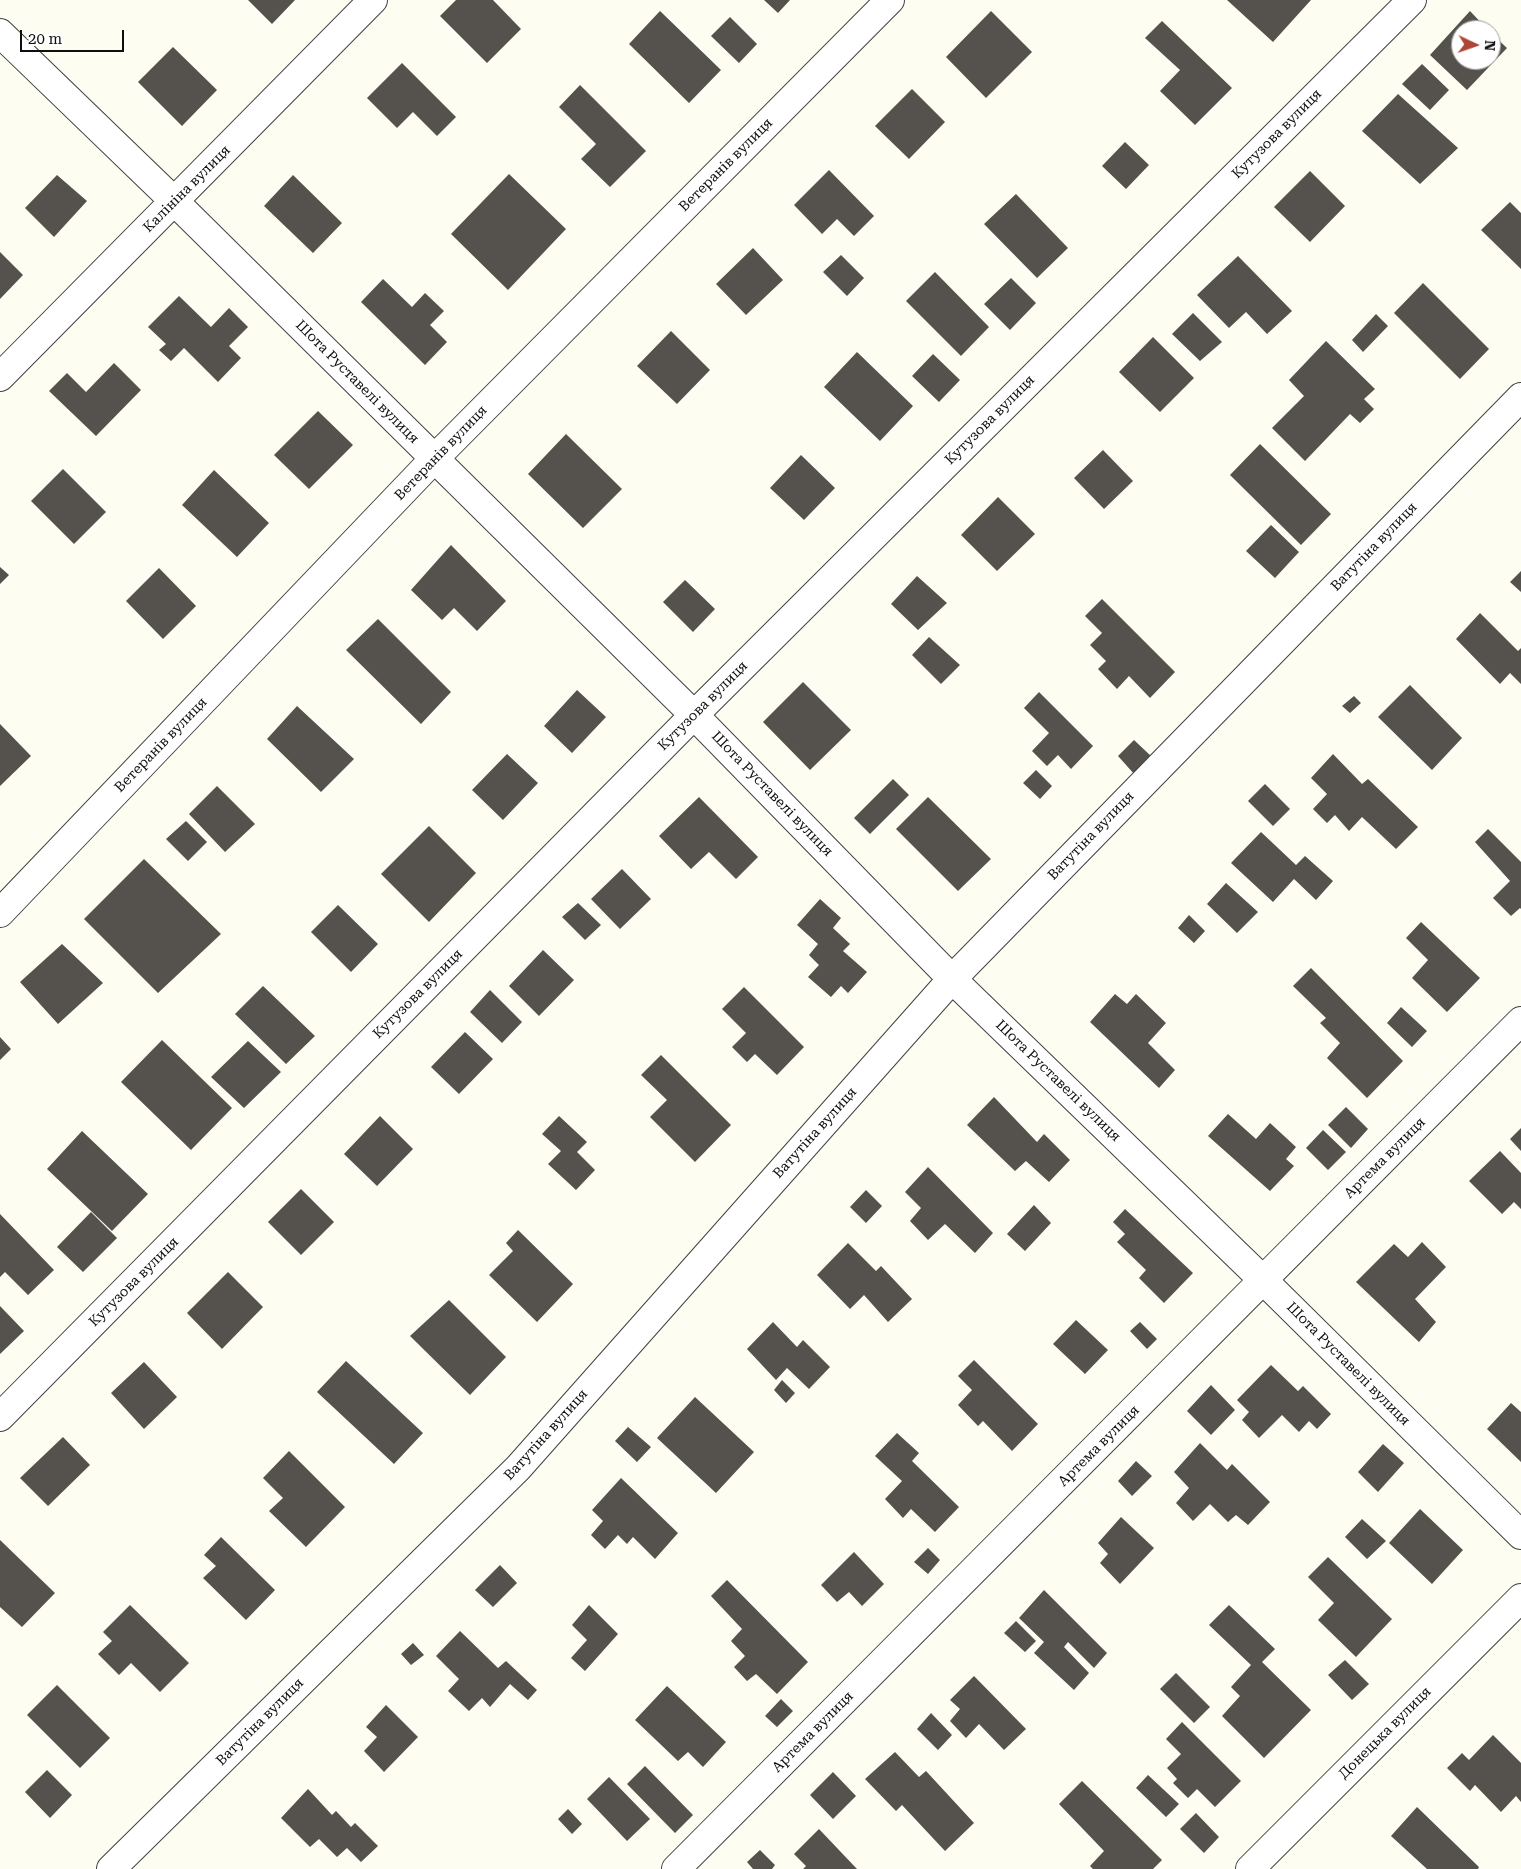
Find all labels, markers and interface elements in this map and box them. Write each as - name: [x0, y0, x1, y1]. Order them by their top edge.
- scale bar: [22, 20, 126, 52]
- north arrow: [1451, 20, 1501, 70]
- text: 20 m: [28, 30, 62, 48]
- text: N: [1482, 40, 1498, 52]
- street label: Кутузова вулиця: [1229, 86, 1325, 182]
- street label: Ветеранів вулиця: [676, 115, 776, 215]
- street label: Калініна вулиця: [140, 142, 234, 236]
- street label: Шота Руставелі вулиця: [292, 317, 422, 447]
- street label: Кутузова вулиця: [942, 372, 1038, 468]
- street label: Ветеранів вулиця: [391, 402, 491, 504]
- street label: Ватутіна вулиця: [1327, 499, 1421, 595]
- street label: Кутузова вулиця: [655, 658, 751, 754]
- street label: Ветеранів вулиця: [111, 694, 211, 796]
- street label: Шота Руставелі вулиця: [708, 728, 836, 860]
- street label: Ватутіна вулиця: [1044, 788, 1138, 884]
- street label: Кутузова вулиця: [370, 946, 466, 1042]
- street label: Шота Руставелі вулиця: [992, 1017, 1124, 1145]
- street label: Ватутіна вулиця: [770, 1084, 860, 1182]
- street label: Артема вулиця: [1341, 1114, 1429, 1202]
- street label: Кутузова вулиця: [86, 1234, 182, 1330]
- street label: Шота Руставелі вулиця: [1283, 1299, 1413, 1429]
- street label: Ватутіна вулиця: [501, 1386, 591, 1484]
- street label: Артема вулиця: [1055, 1402, 1143, 1490]
- street label: Ватутіна вулиця: [213, 1675, 307, 1769]
- street label: Донецька вулиця: [1335, 1683, 1435, 1783]
- street label: Артема вулиця: [769, 1688, 857, 1776]

